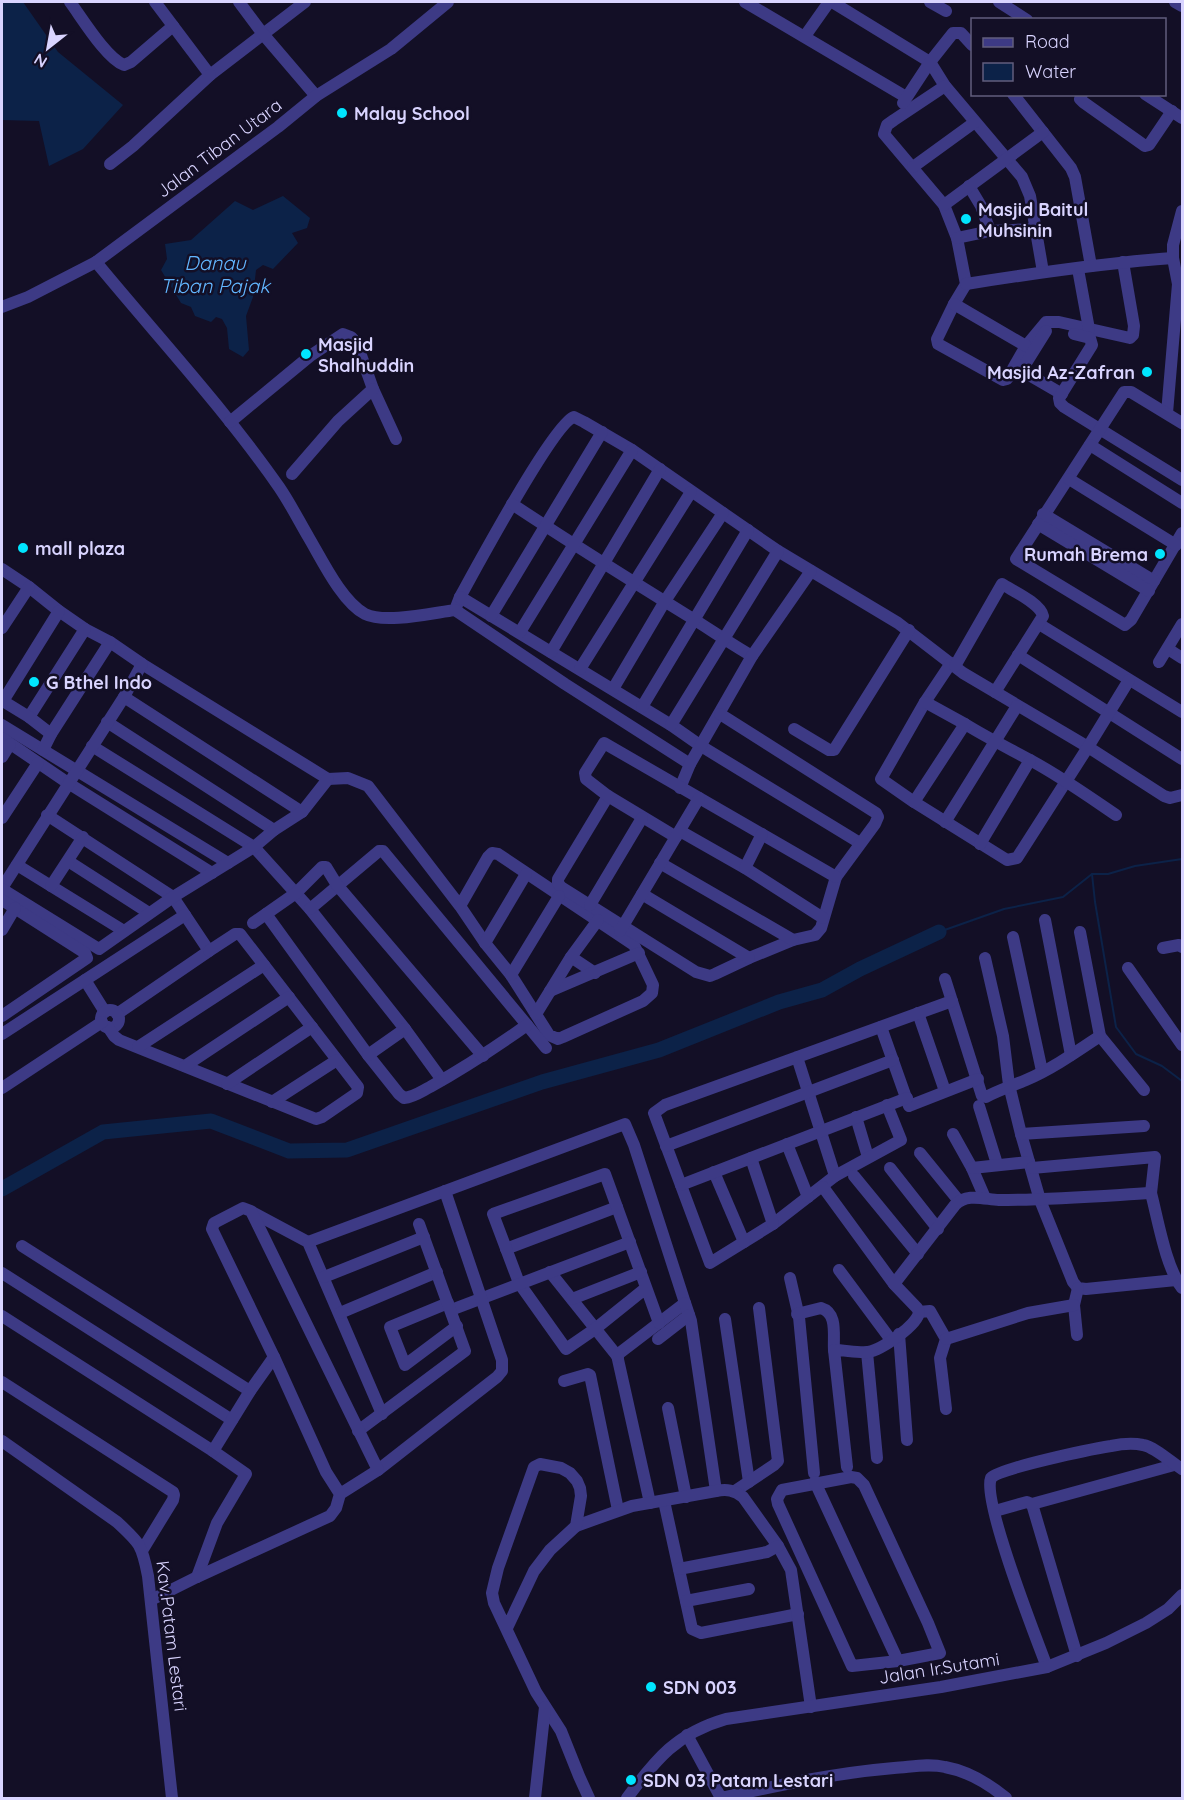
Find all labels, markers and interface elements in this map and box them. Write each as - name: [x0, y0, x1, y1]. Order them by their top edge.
- north arrow: [18, 18, 78, 78]
- legend: [971, 18, 1166, 96]
- text: Road: [1025, 30, 1070, 53]
- text: N: [30, 49, 50, 72]
- text: Water: [1025, 60, 1076, 83]
- street label: Jalan Tiban Utara: [152, 93, 286, 203]
- place label: Malay School: [354, 102, 470, 125]
- marker: Malay School: [335, 106, 349, 120]
- place label: Masjid Baitul Muhsinin: [978, 198, 1088, 242]
- marker: Masjid Baitul Muhsinin: [959, 212, 973, 226]
- water label: Danau Tiban Pajak: [160, 250, 272, 298]
- place label: Masjid Shalhuddin: [318, 333, 414, 377]
- marker: Masjid Shalhuddin: [299, 347, 313, 361]
- place label: Masjid Az-Zafran: [987, 361, 1135, 384]
- marker: Masjid Az-Zafran: [1140, 365, 1154, 379]
- place label: mall plaza: [35, 537, 125, 560]
- marker: mall plaza: [16, 541, 30, 555]
- place label: Rumah Brema: [1024, 543, 1148, 566]
- marker: Rumah Brema: [1153, 547, 1167, 561]
- place label: G Bthel Indo: [46, 671, 152, 694]
- marker: G Bthel Indo: [27, 675, 41, 689]
- street label: Kav.Patam Lestari: [151, 1559, 193, 1713]
- street label: Jalan Ir.Sutami: [877, 1647, 1001, 1689]
- place label: SDN 003: [663, 1676, 737, 1699]
- marker: SDN 003: [644, 1680, 658, 1694]
- place label: SDN 03 Patam Lestari: [643, 1769, 833, 1792]
- marker: SDN 03 Patam Lestari: [624, 1773, 638, 1787]

